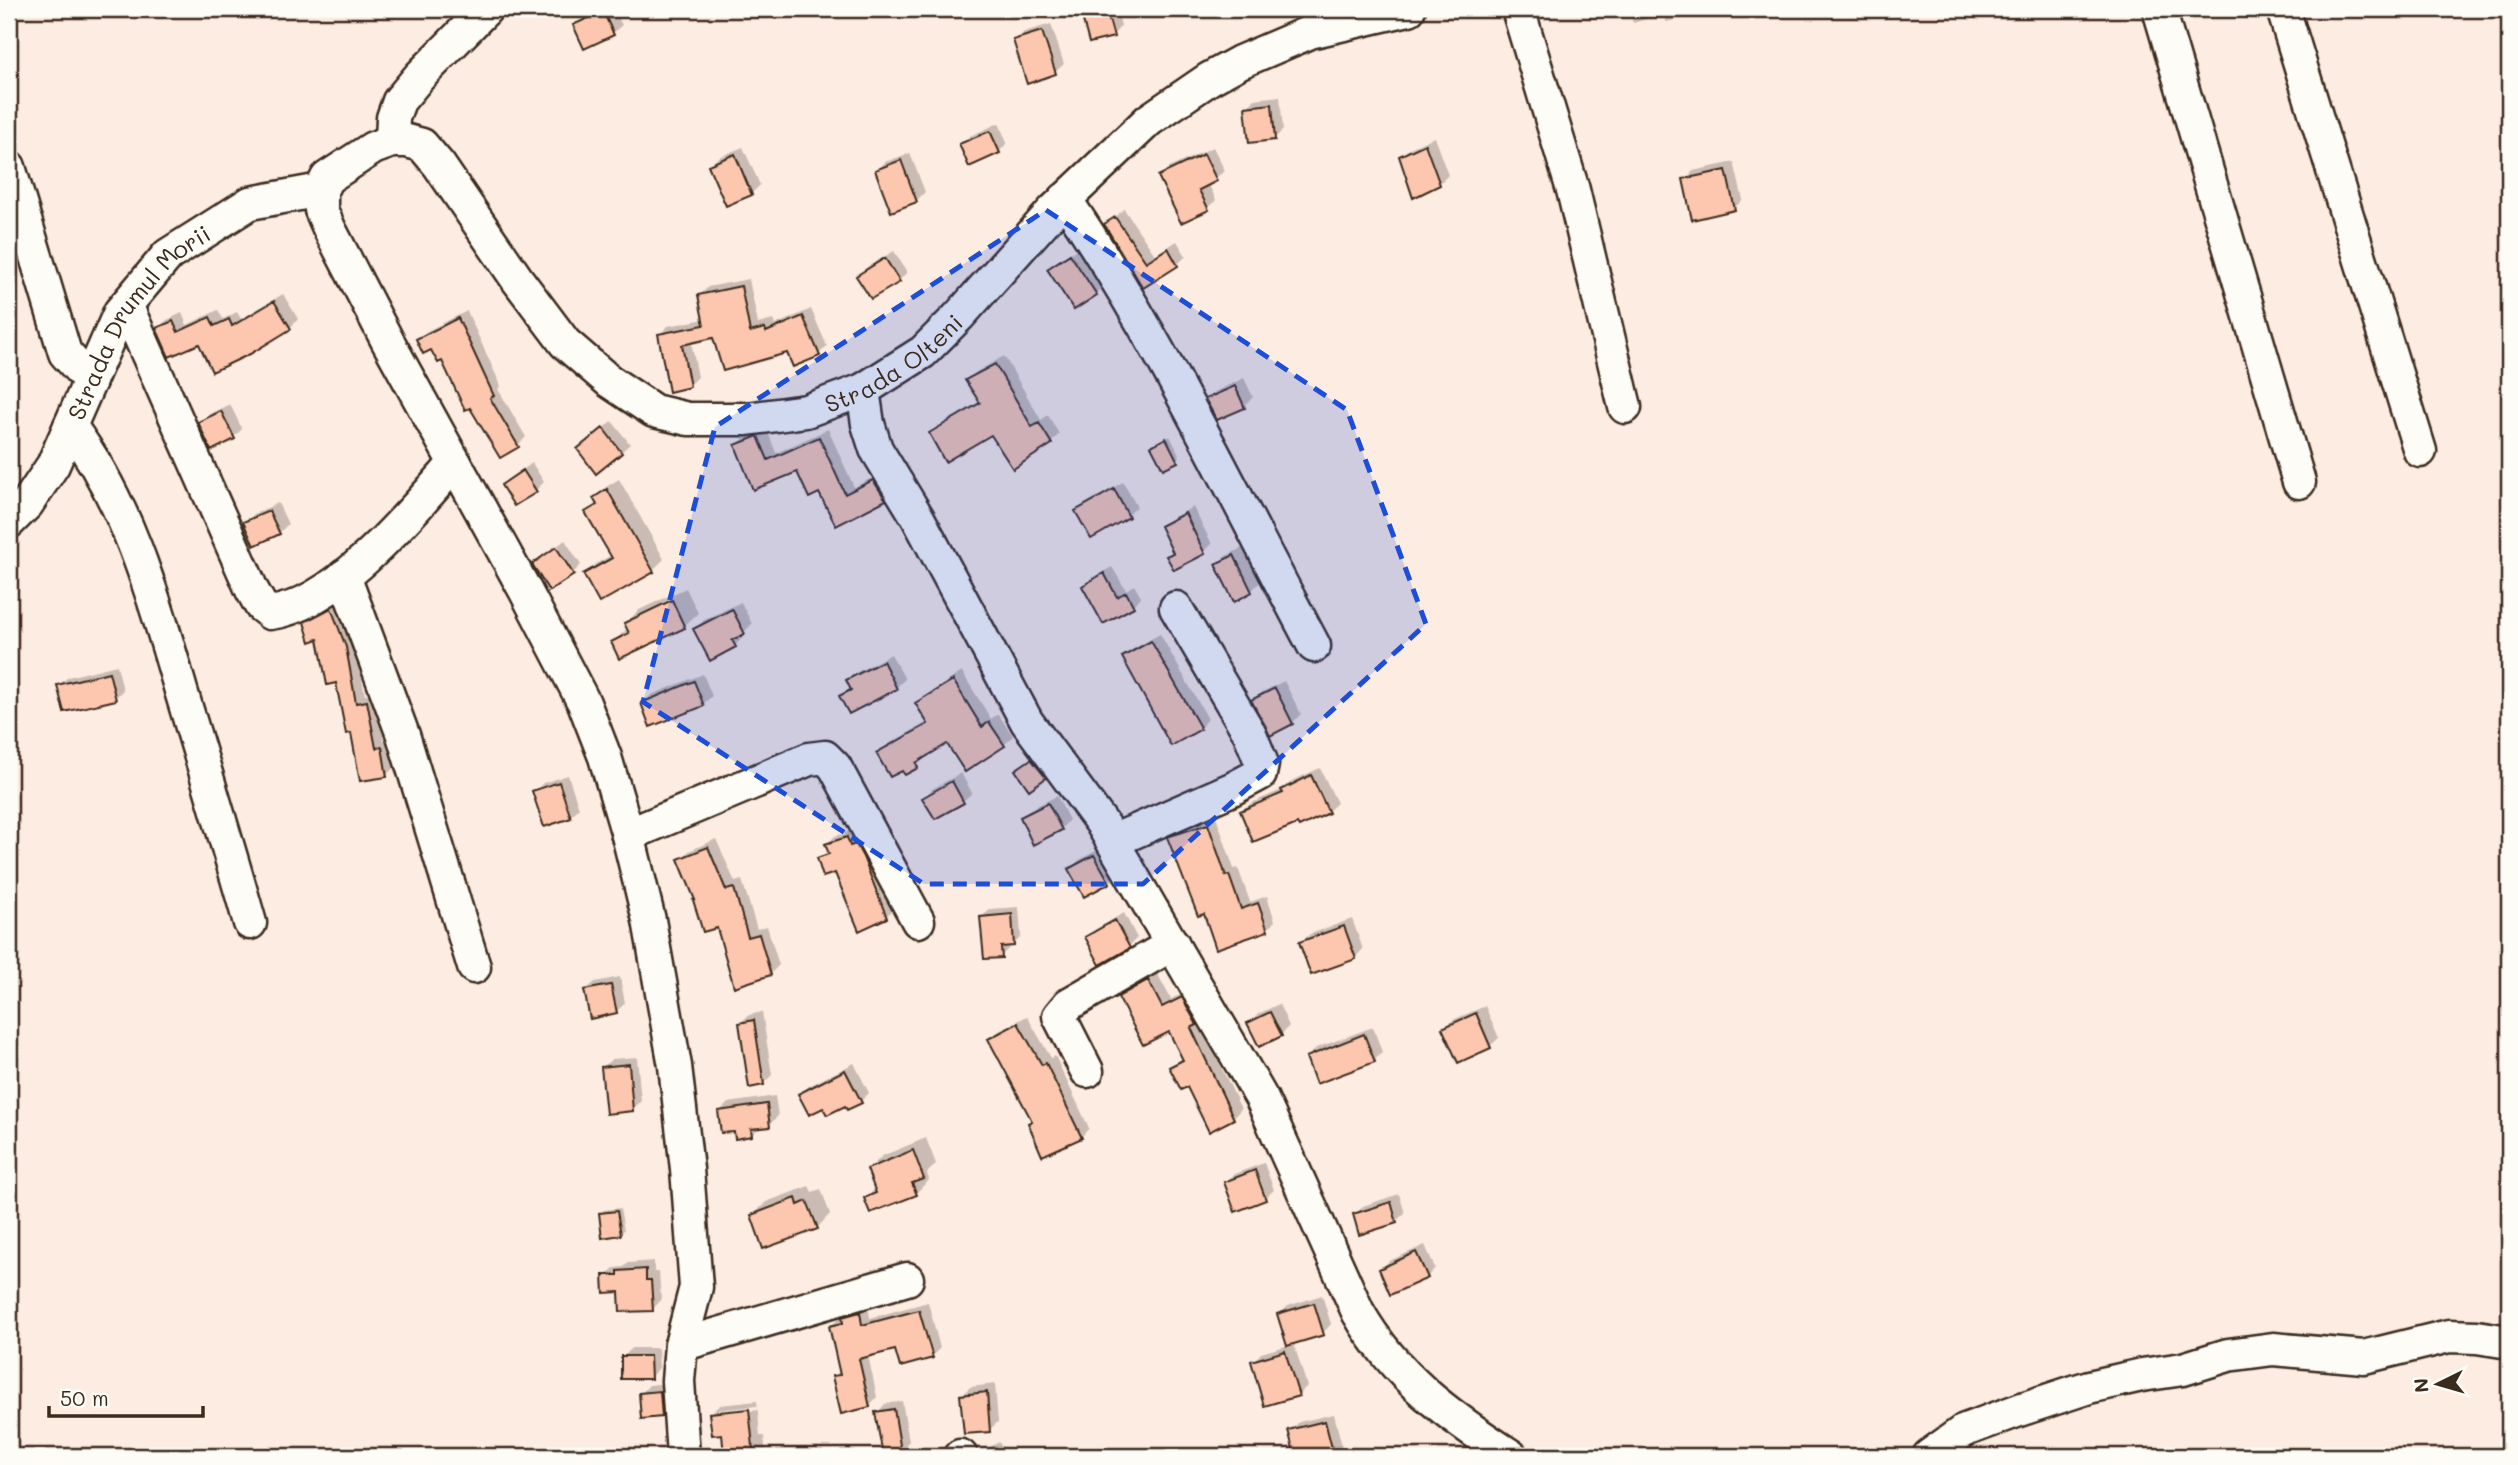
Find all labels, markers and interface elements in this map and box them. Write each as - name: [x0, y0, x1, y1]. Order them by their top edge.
- street label: Strada Drumul Morii: [59, 217, 216, 424]
- street label: Strada Olteni: [820, 306, 969, 418]
- north arrow: [2402, 1350, 2472, 1420]
- scale bar: [49, 1374, 203, 1418]
- text: N: [2407, 1377, 2434, 1394]
- text: 50 m: [60, 1384, 109, 1411]

